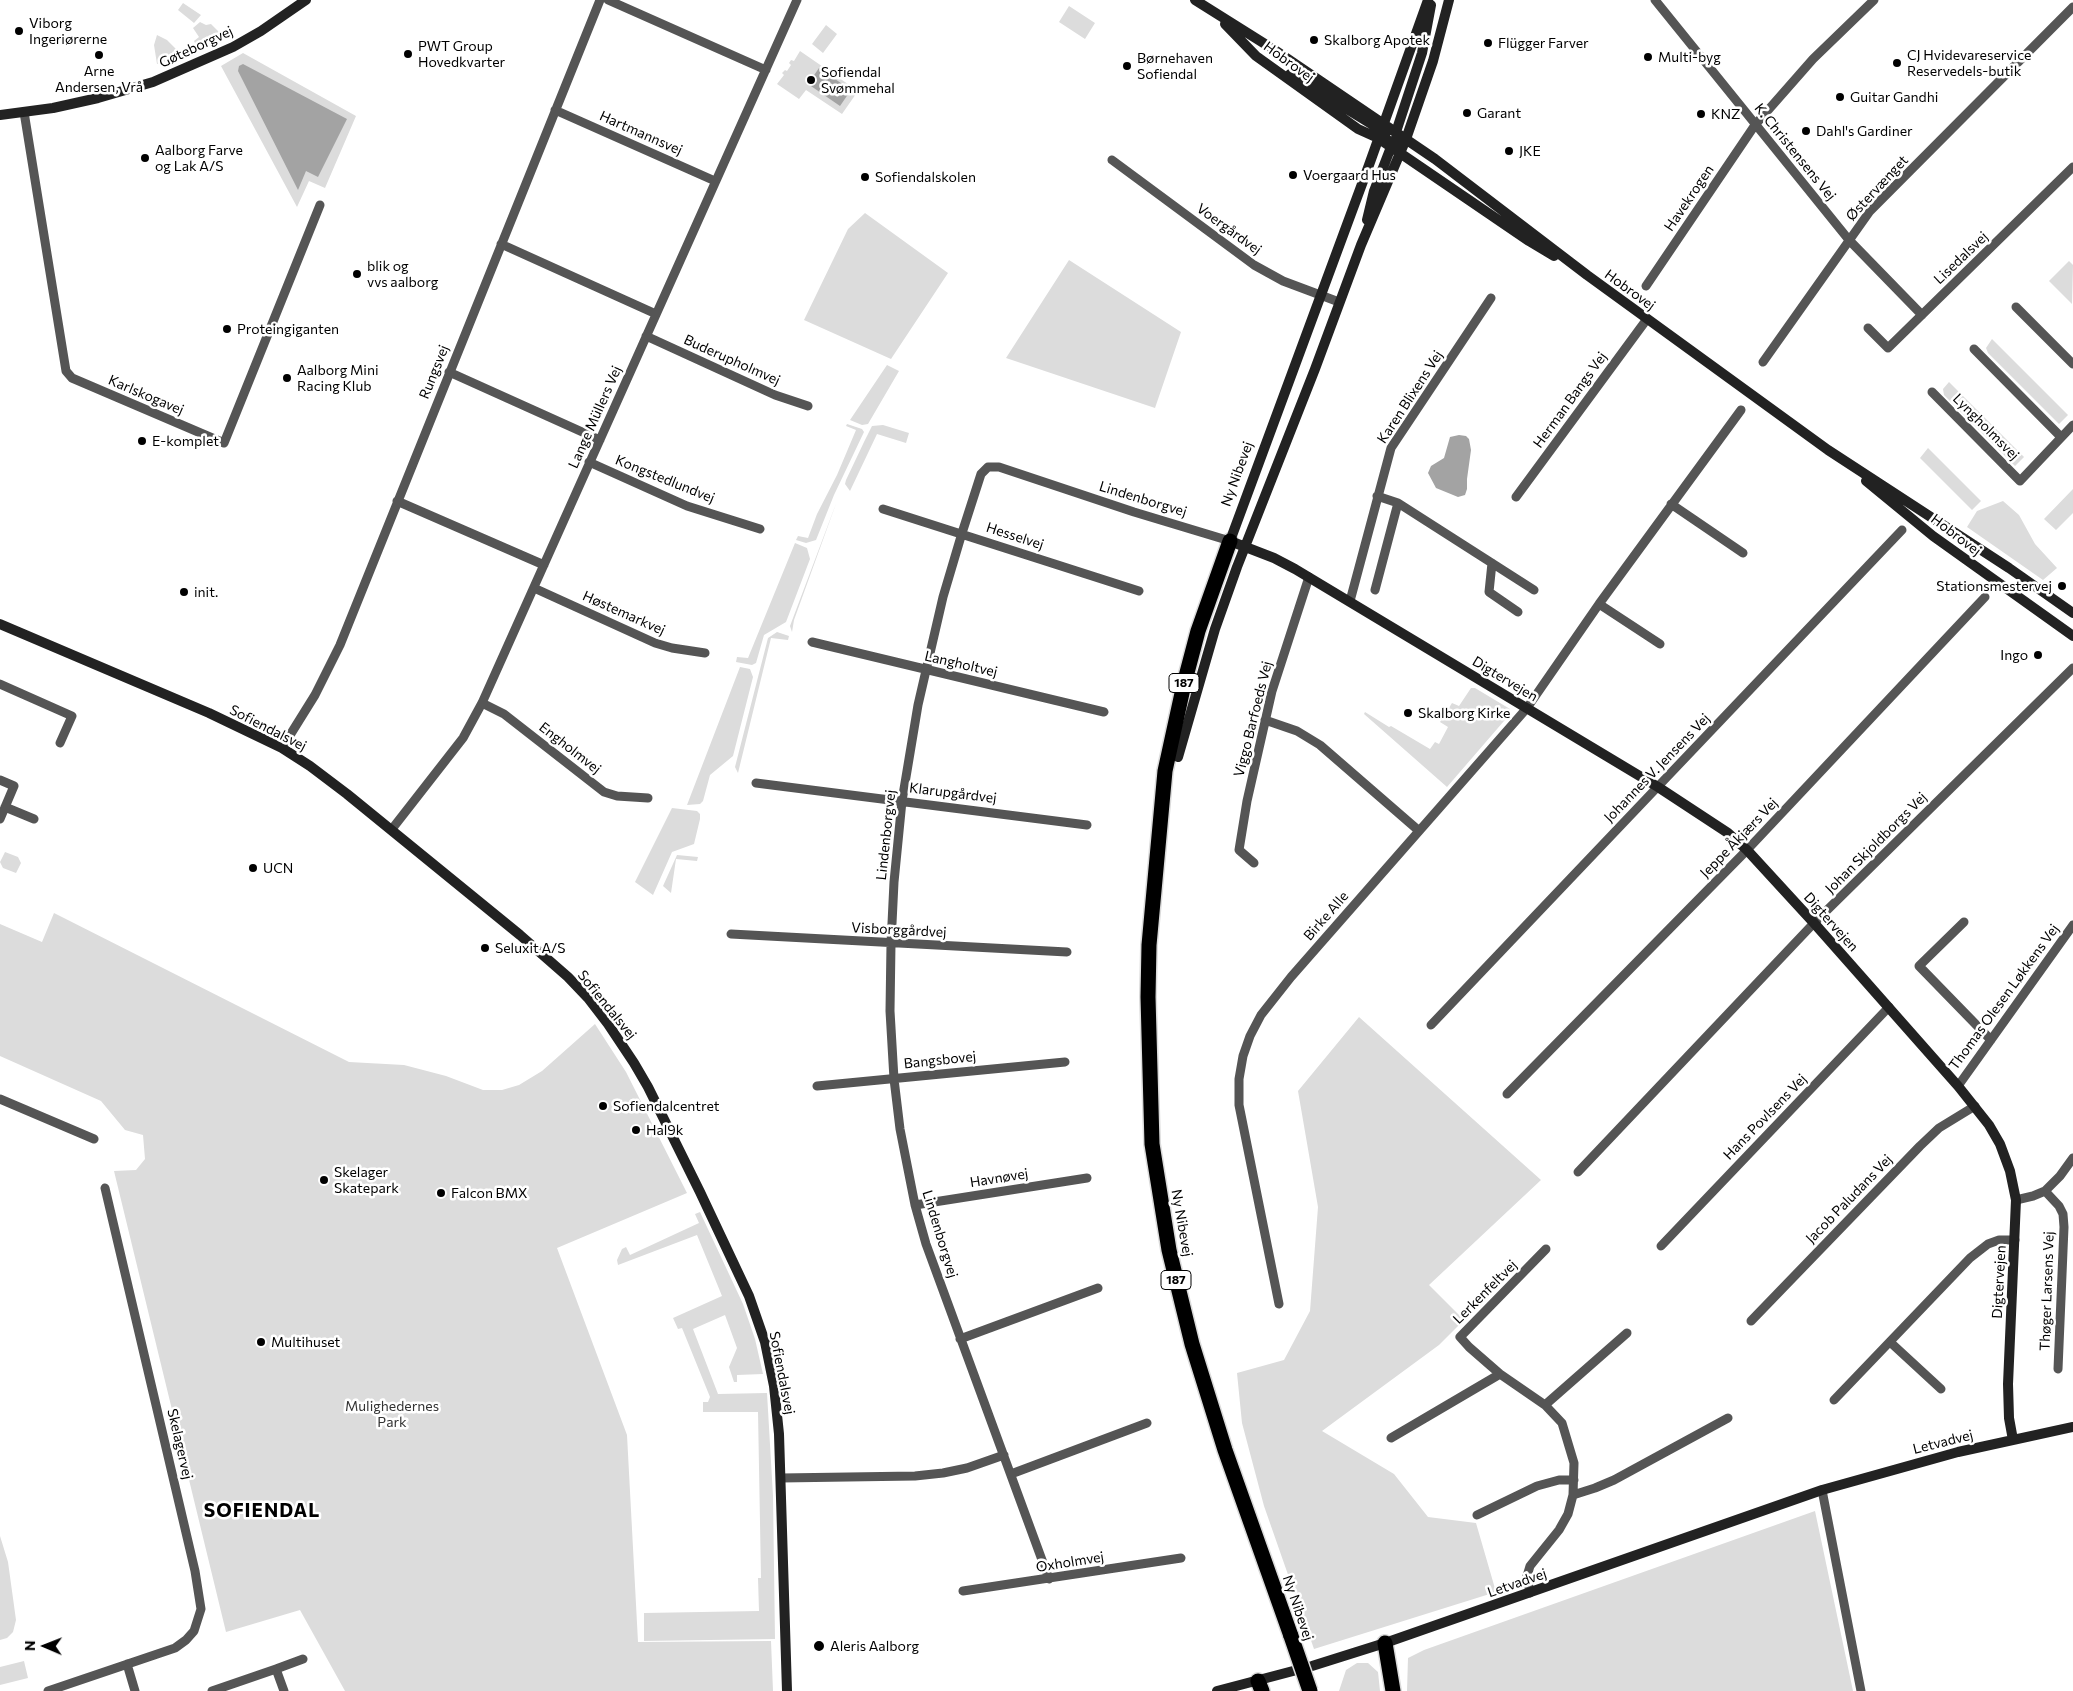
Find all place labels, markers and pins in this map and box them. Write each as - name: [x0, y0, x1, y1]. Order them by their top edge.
- place label: Viborg Ingeriørerne: [29, 15, 107, 48]
- marker: Viborg Ingeriørerne: [13, 25, 25, 37]
- place label: Skalborg Apotek: [1324, 32, 1430, 48]
- marker: Skalborg Apotek: [1308, 34, 1320, 46]
- place label: Flügger Farver: [1498, 35, 1589, 51]
- marker: Flügger Farver: [1482, 37, 1494, 49]
- place label: PWT Group Hovedkvarter: [418, 38, 505, 70]
- place label: CJ Hvidevareservice Reservedels-butik: [1907, 47, 2031, 80]
- marker: PWT Group Hovedkvarter: [402, 48, 414, 60]
- marker: Arne Andersen, Vrå: [93, 49, 105, 61]
- place label: Multi-byg: [1658, 49, 1721, 65]
- place label: Børnehaven Sofiendal: [1137, 50, 1213, 82]
- marker: Multi-byg: [1642, 51, 1654, 63]
- marker: CJ Hvidevareservice Reservedels-butik: [1891, 57, 1903, 69]
- marker: Børnehaven Sofiendal: [1121, 60, 1133, 72]
- place label: Arne Andersen, Vrå: [55, 63, 143, 95]
- place label: Sofiendal Svømmehal: [821, 64, 895, 96]
- marker: Sofiendal Svømmehal: [805, 74, 817, 86]
- place label: Guitar Gandhi: [1850, 89, 1938, 105]
- marker: Guitar Gandhi: [1834, 91, 1846, 103]
- place label: Garant: [1477, 105, 1521, 121]
- place label: KNZ: [1711, 106, 1740, 122]
- marker: Garant: [1461, 107, 1473, 119]
- marker: KNZ: [1695, 108, 1707, 120]
- place label: Dahl's Gardiner: [1816, 123, 1913, 139]
- marker: Dahl's Gardiner: [1800, 125, 1812, 137]
- place label: Aalborg Farve og Lak A/S: [155, 142, 243, 174]
- place label: JKE: [1519, 143, 1541, 159]
- marker: JKE: [1503, 145, 1515, 157]
- marker: Aalborg Farve og Lak A/S: [139, 152, 151, 164]
- place label: Voergaard Hus: [1303, 167, 1396, 183]
- place label: Sofiendalskolen: [875, 169, 976, 185]
- marker: Voergaard Hus: [1287, 169, 1299, 181]
- marker: Sofiendalskolen: [859, 171, 871, 183]
- place label: blik og vvs aalborg: [367, 258, 438, 290]
- marker: blik og vvs aalborg: [351, 268, 363, 280]
- place label: Proteingiganten: [237, 321, 339, 337]
- marker: Proteingiganten: [221, 323, 233, 335]
- place label: Aalborg Mini Racing Klub: [297, 362, 379, 394]
- marker: Aalborg Mini Racing Klub: [281, 372, 293, 384]
- place label: E-komplet: [152, 433, 219, 449]
- marker: E-komplet: [136, 435, 148, 447]
- place label: Stationsmestervej: [1936, 578, 2052, 594]
- marker: Stationsmestervej: [2056, 580, 2068, 592]
- place label: init.: [194, 584, 218, 600]
- marker: init.: [178, 586, 190, 598]
- place label: Ingo: [2000, 647, 2028, 663]
- marker: Ingo: [2032, 649, 2044, 661]
- place label: Skalborg Kirke: [1418, 705, 1510, 721]
- marker: Skalborg Kirke: [1402, 707, 1414, 719]
- place label: UCN: [263, 860, 293, 876]
- marker: UCN: [247, 862, 259, 874]
- place label: Seluxit A/S: [495, 940, 566, 956]
- marker: Seluxit A/S: [479, 942, 491, 954]
- place label: Sofiendalcentret: [613, 1098, 719, 1114]
- marker: Sofiendalcentret: [597, 1100, 609, 1112]
- place label: Hal9k: [646, 1122, 683, 1138]
- marker: Hal9k: [630, 1124, 642, 1136]
- place label: Skelager Skatepark: [334, 1164, 399, 1196]
- marker: Skelager Skatepark: [318, 1174, 330, 1186]
- place label: Falcon BMX: [451, 1185, 528, 1201]
- marker: Falcon BMX: [435, 1187, 447, 1199]
- place label: Multihuset: [271, 1334, 340, 1350]
- marker: Multihuset: [255, 1336, 267, 1348]
- place label: Aleris Aalborg: [830, 1638, 919, 1654]
- marker: Aleris Aalborg: [812, 1639, 826, 1653]

